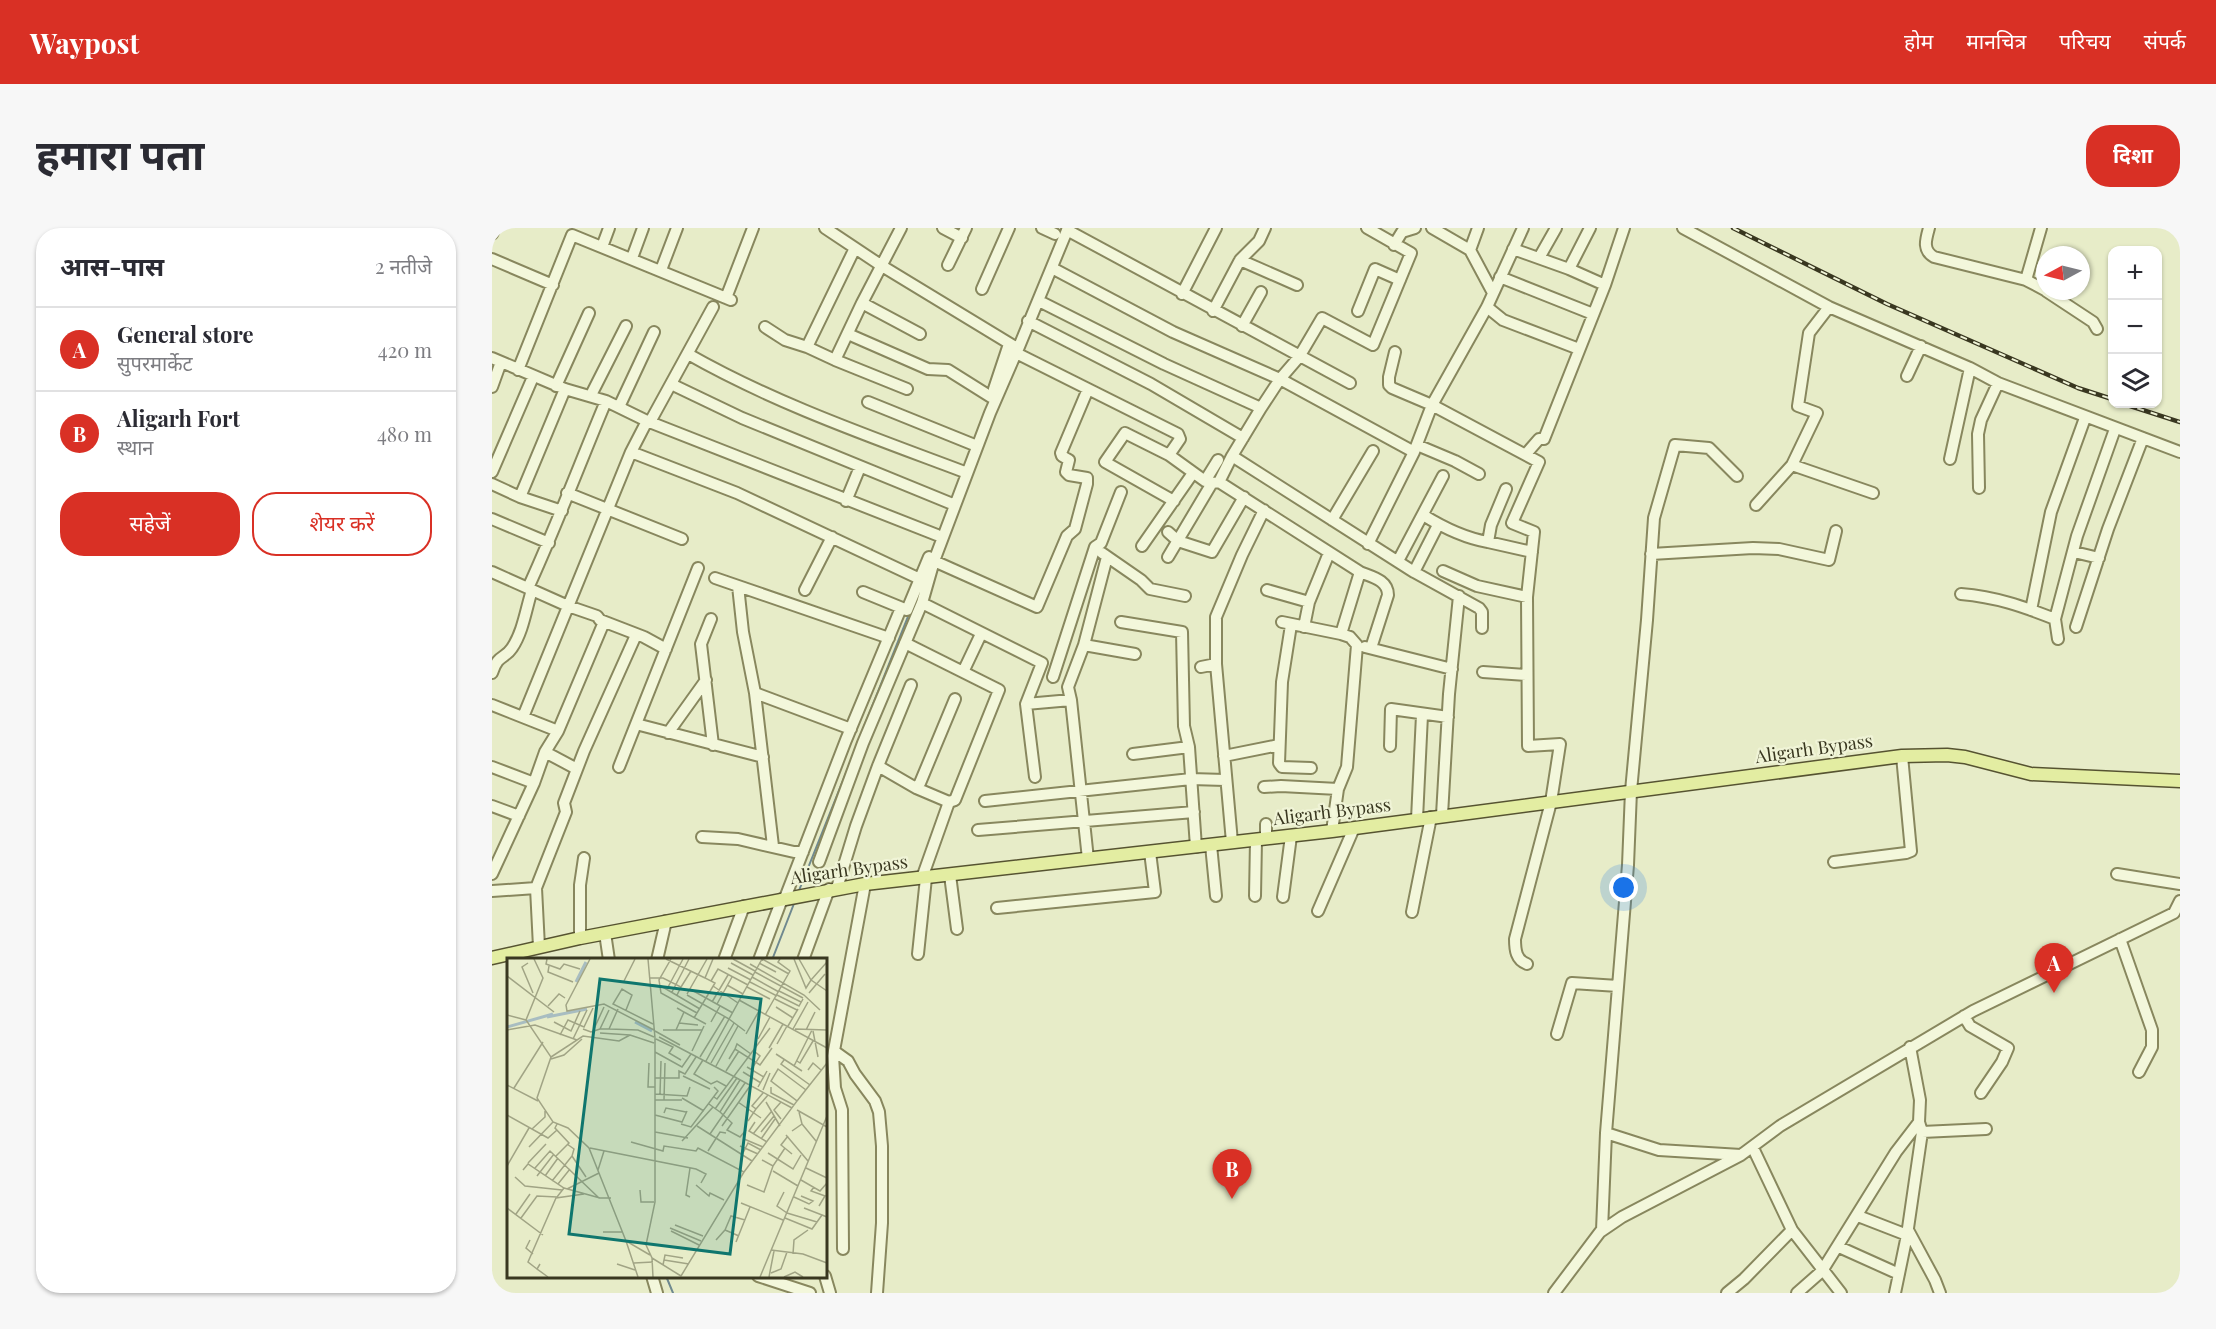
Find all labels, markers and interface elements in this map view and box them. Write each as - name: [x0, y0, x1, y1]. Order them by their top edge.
- text: Waypost: [30, 24, 139, 61]
- text: होम: [1904, 26, 1933, 54]
- text: मानचित्र: [1966, 26, 2026, 54]
- text: परिचय: [2059, 26, 2111, 54]
- text: संपर्क: [2144, 26, 2186, 54]
- text: हमारा पता: [36, 125, 204, 181]
- button: दिशा: [2086, 125, 2180, 187]
- north arrow: [2036, 246, 2090, 300]
- map controls: [2108, 246, 2162, 408]
- button: +: [2108, 246, 2162, 300]
- text: आस-पास: [60, 248, 164, 283]
- text: 2 नतीजे: [375, 252, 432, 279]
- button: −: [2108, 300, 2162, 354]
- text: General store: [117, 319, 254, 349]
- text: A: [73, 336, 86, 363]
- text: 420 m: [378, 336, 432, 363]
- text: सुपरमार्केट: [117, 349, 193, 376]
- button: layers: [2108, 354, 2162, 408]
- text: Aligarh Fort: [117, 403, 240, 433]
- text: B: [73, 420, 86, 447]
- text: 480 m: [377, 420, 432, 447]
- text: स्थान: [117, 433, 153, 460]
- button: सहेजें: [60, 492, 240, 556]
- button: शेयर करें: [252, 492, 432, 556]
- street label: Aligarh Bypass: [1753, 728, 1874, 768]
- street label: Aligarh Bypass: [1271, 792, 1392, 830]
- street label: Aligarh Bypass: [788, 849, 909, 889]
- your location: [1609, 873, 1638, 902]
- pin: A: [2034, 944, 2074, 993]
- inset map: [507, 958, 826, 1278]
- pin: B: [1212, 1150, 1252, 1199]

